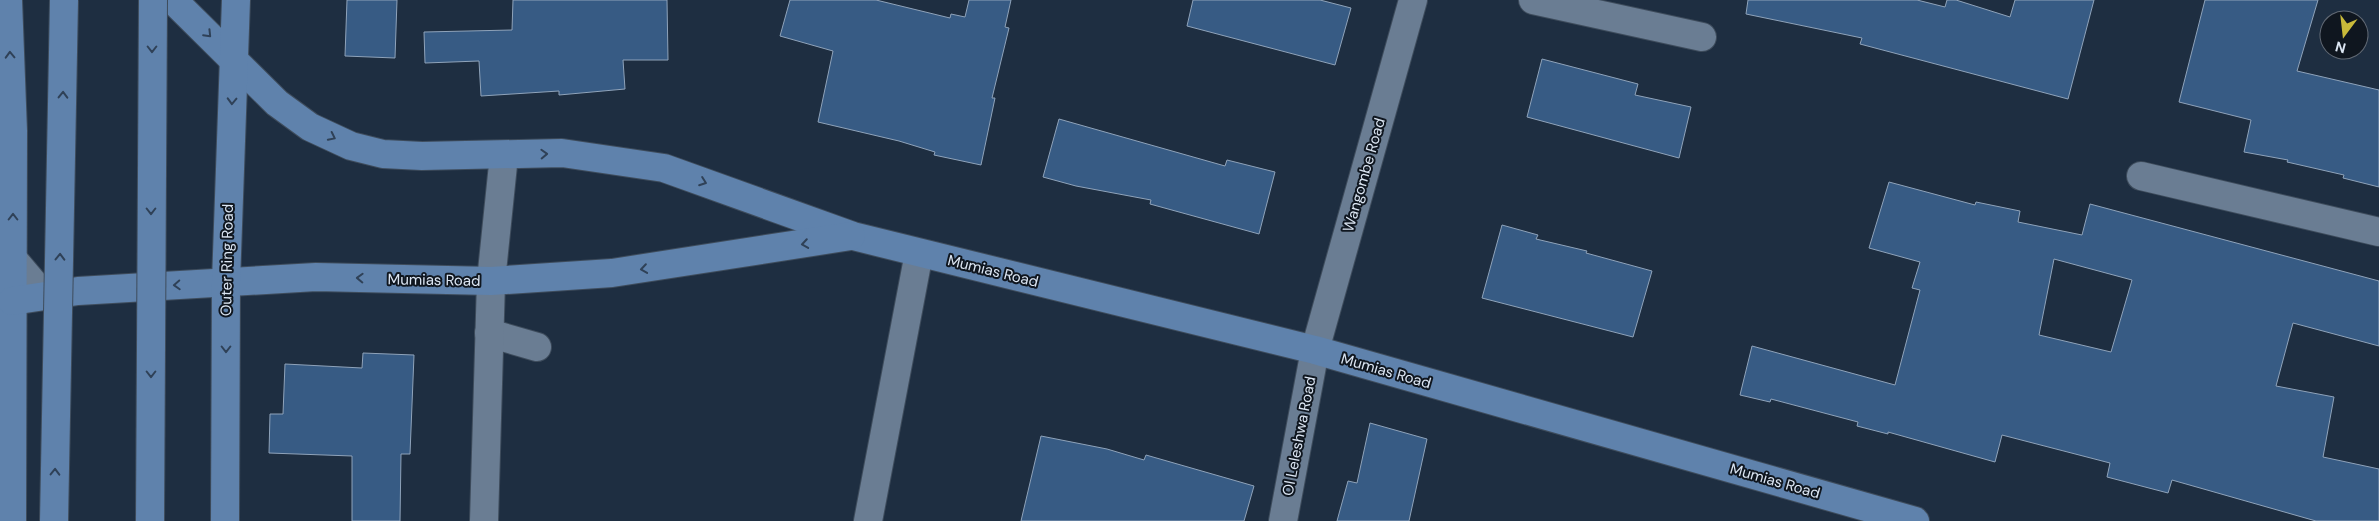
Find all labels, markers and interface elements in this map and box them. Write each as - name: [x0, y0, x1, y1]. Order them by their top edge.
- north arrow: [2319, 10, 2369, 60]
- one-way arrow: [202, 28, 211, 37]
- text: N: [2333, 38, 2348, 58]
- one-way arrow: [147, 45, 157, 53]
- one-way arrow: [5, 50, 16, 58]
- one-way arrow: [58, 91, 68, 98]
- one-way arrow: [227, 97, 238, 105]
- street label: Wangombe Road: [1338, 116, 1390, 234]
- one-way arrow: [327, 131, 336, 142]
- one-way arrow: [540, 148, 548, 159]
- one-way arrow: [698, 176, 707, 186]
- street label: Outer Ring Road: [216, 204, 238, 316]
- one-way arrow: [146, 208, 156, 215]
- one-way arrow: [8, 213, 18, 220]
- one-way arrow: [800, 238, 808, 249]
- street label: Mumias Road: [946, 250, 1040, 292]
- one-way arrow: [55, 253, 65, 261]
- one-way arrow: [640, 263, 648, 273]
- street label: Mumias Road: [387, 269, 481, 291]
- one-way arrow: [355, 273, 363, 284]
- one-way arrow: [173, 280, 181, 291]
- one-way arrow: [221, 345, 231, 353]
- street label: Mumias Road: [1339, 349, 1433, 393]
- one-way arrow: [146, 370, 156, 378]
- street label: Ol Leleshwa Road: [1278, 375, 1320, 497]
- street label: Mumias Road: [1728, 459, 1822, 503]
- one-way arrow: [50, 468, 61, 476]

